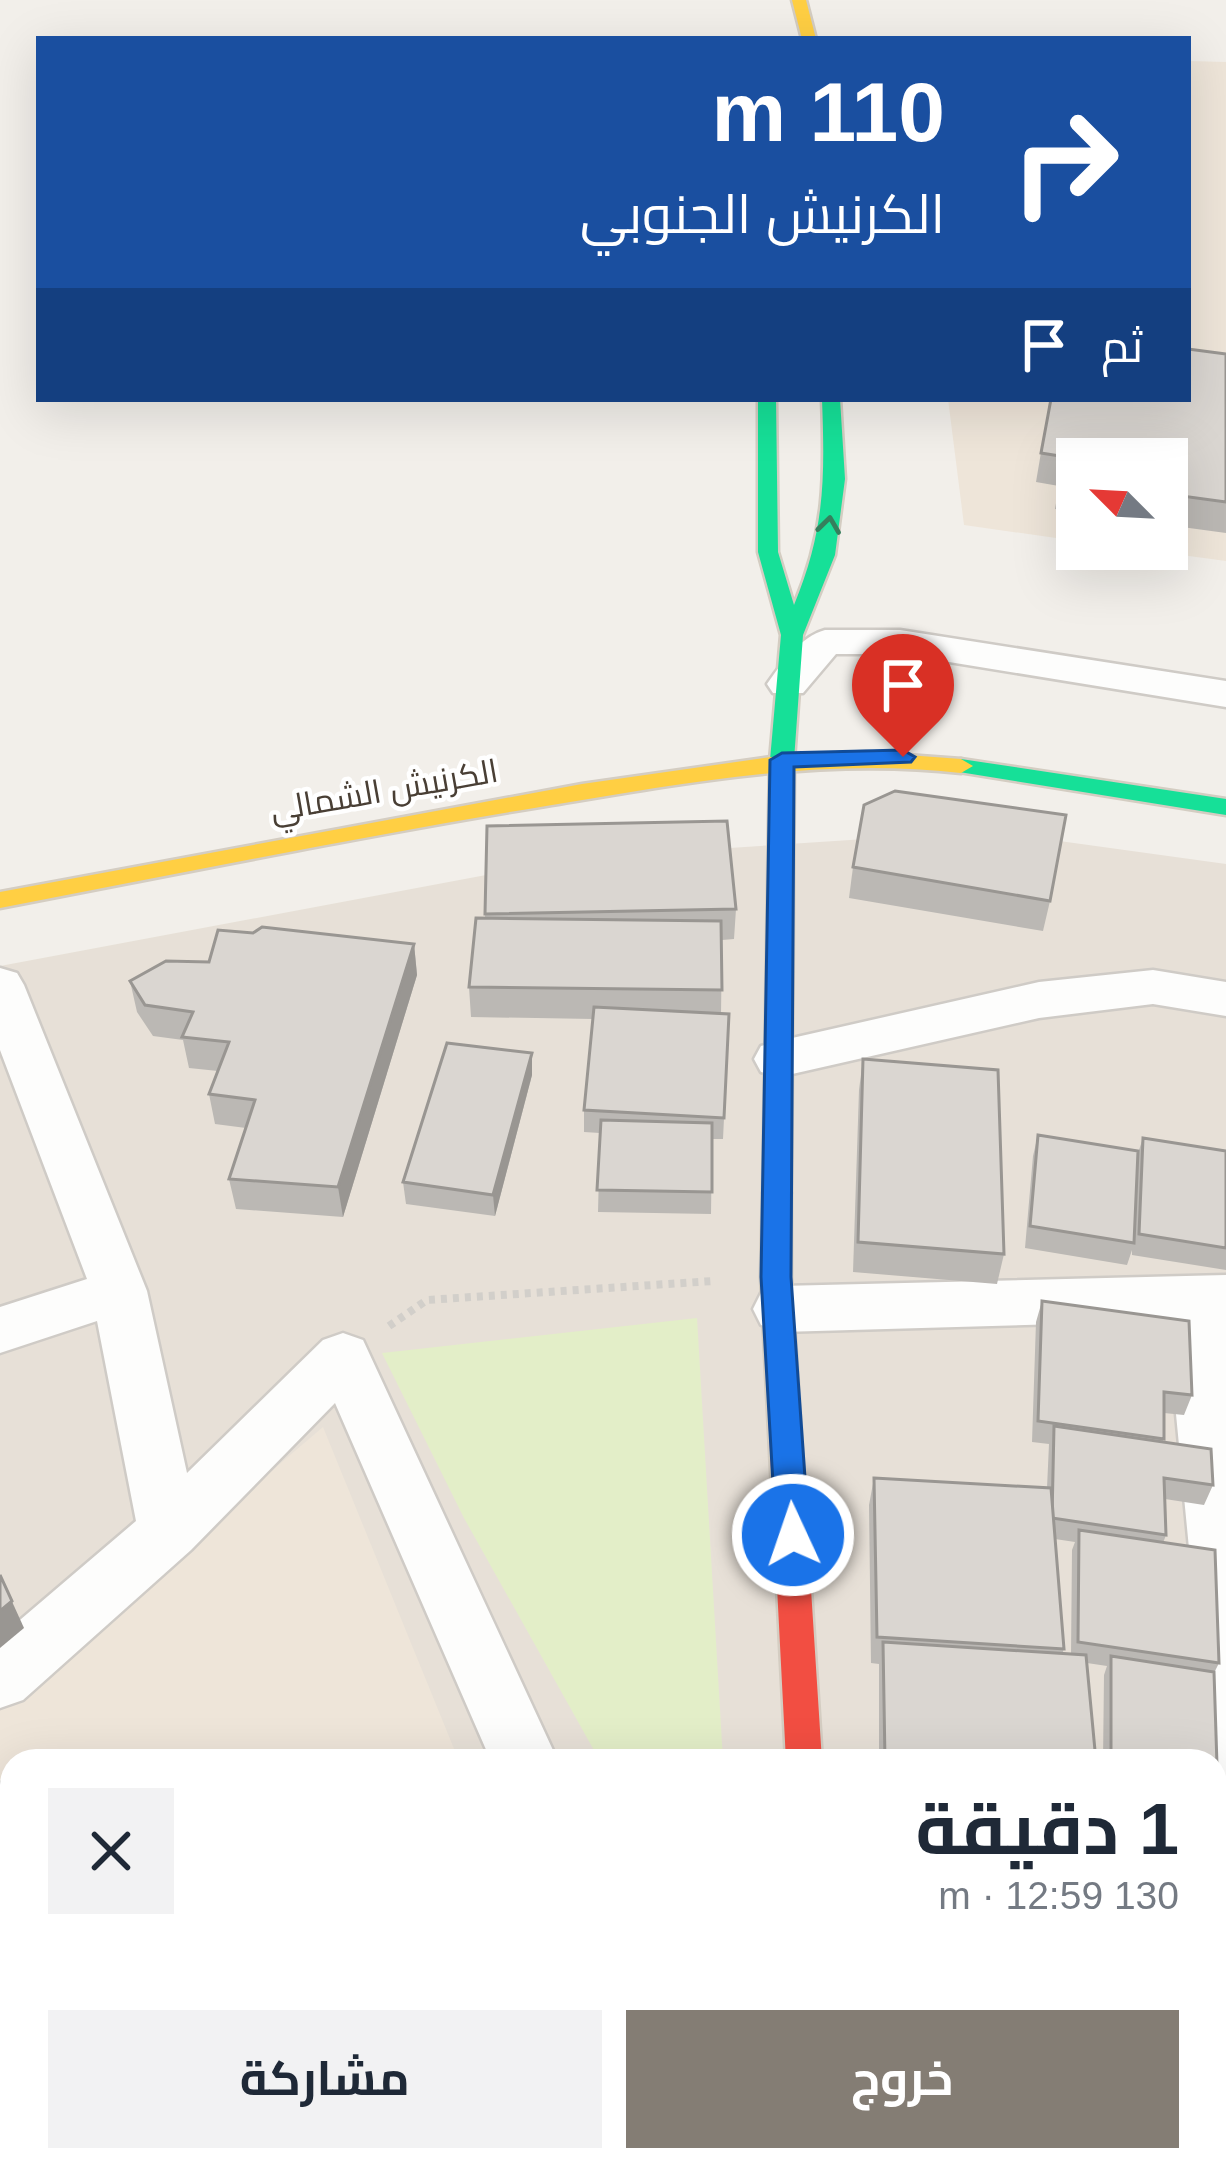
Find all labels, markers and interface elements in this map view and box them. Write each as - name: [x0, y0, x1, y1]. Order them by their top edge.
- text: 110 m: [711, 65, 945, 159]
- icon: right: [987, 84, 1143, 240]
- text: الكرنيش الجنوبي: [580, 184, 945, 244]
- icon: arrive: [1011, 312, 1077, 378]
- text: ثم: [1101, 321, 1143, 372]
- north arrow: [1056, 438, 1188, 570]
- map controls: [1056, 438, 1188, 570]
- one-way arrow: [815, 515, 841, 535]
- pin: [852, 634, 954, 757]
- icon: arrive: [870, 652, 936, 718]
- street label: الكرنيش الشمالي: [267, 752, 502, 835]
- position arrow: [730, 1472, 856, 1598]
- button: close: [48, 1788, 174, 1914]
- text: 1 دقيقة: [915, 1789, 1179, 1869]
- text: 130 m · 12:59: [938, 1874, 1179, 1917]
- button: مشاركة: [48, 2010, 602, 2148]
- button: خروج: [626, 2010, 1179, 2148]

